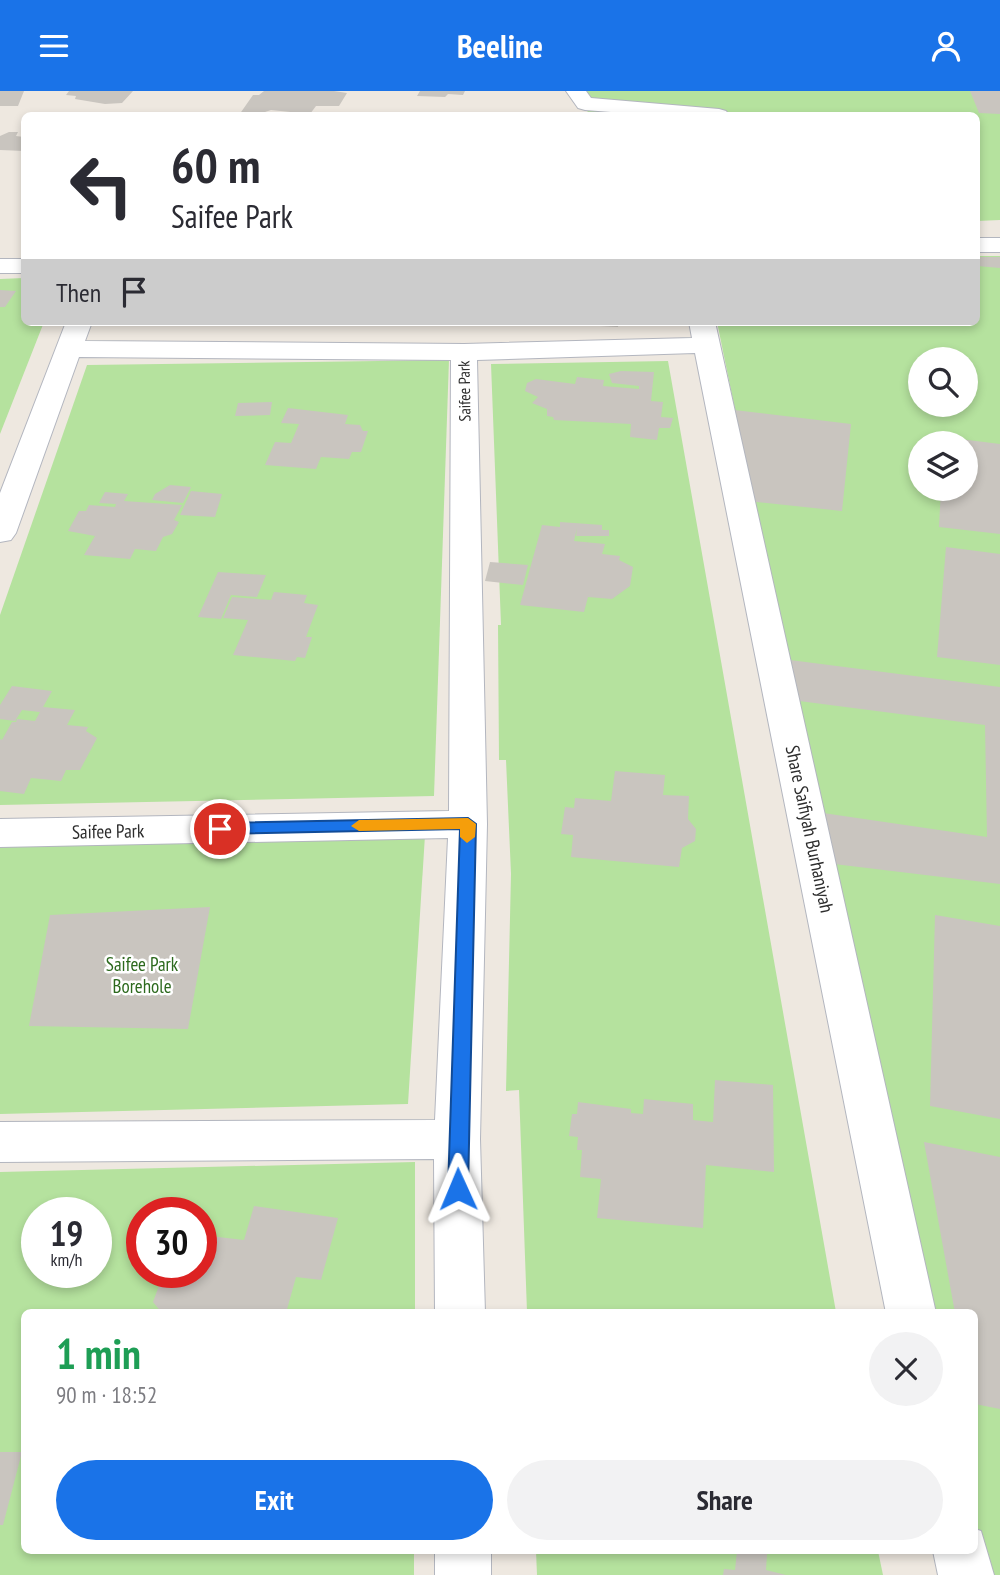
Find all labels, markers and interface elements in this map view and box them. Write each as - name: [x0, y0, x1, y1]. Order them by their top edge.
- text: Beeline: [457, 25, 543, 67]
- icon: menu: [35, 27, 73, 65]
- icon: person: [927, 27, 965, 65]
- text: 60 m: [171, 133, 260, 197]
- icon: left: [56, 140, 147, 231]
- text: Saifee Park: [171, 195, 293, 237]
- icon: arrive: [115, 273, 153, 311]
- text: Then: [56, 276, 101, 309]
- map controls: [908, 347, 978, 501]
- button: search: [908, 347, 978, 417]
- street label: Saifee Park: [453, 360, 475, 422]
- button: layers: [908, 431, 978, 501]
- street label: Share Saifiyah Burhaniyah: [781, 743, 839, 915]
- pin: [190, 799, 250, 859]
- icon: arrive: [201, 810, 239, 848]
- street label: Saifee Park: [72, 818, 145, 844]
- park label: Saifee Park Borehole: [106, 952, 179, 998]
- position arrow: [421, 1152, 495, 1226]
- speed limit sign: 30: [126, 1197, 217, 1288]
- text: 19: [50, 1210, 83, 1256]
- text: km/h: [51, 1248, 82, 1271]
- text: 1 min: [56, 1326, 141, 1381]
- button: close: [869, 1332, 943, 1406]
- text: 90 m · 18:52: [56, 1380, 157, 1409]
- button: Exit: [56, 1460, 493, 1540]
- button: Share: [507, 1460, 943, 1540]

